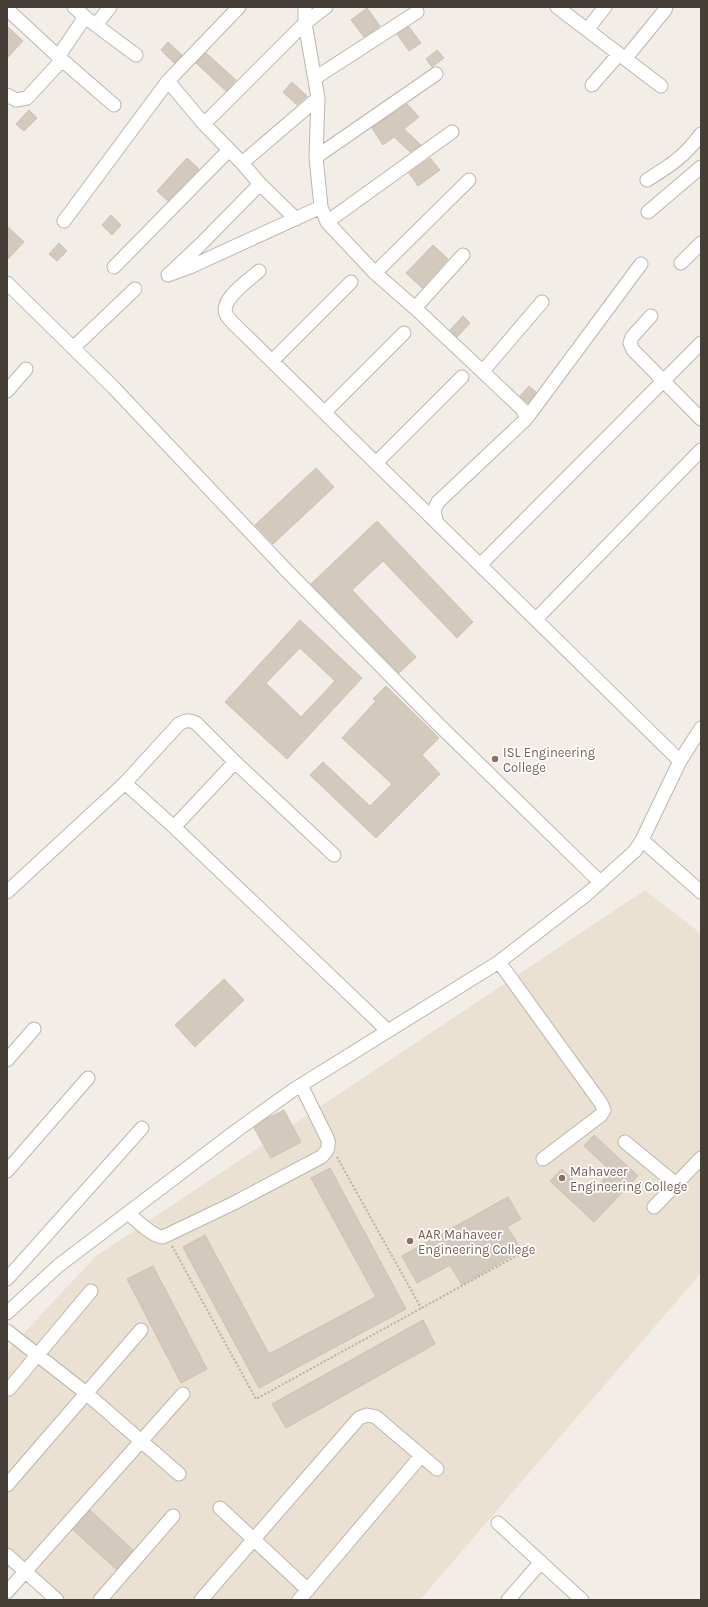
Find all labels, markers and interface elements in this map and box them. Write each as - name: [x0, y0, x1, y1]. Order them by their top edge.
- place label: ISL Engineering College: [503, 745, 596, 775]
- marker: ISL Engineering College: [490, 754, 500, 764]
- place label: Mahaveer Engineering College: [570, 1164, 688, 1194]
- marker: Mahaveer Engineering College: [557, 1173, 567, 1183]
- place label: AAR Mahaveer Engineering College: [418, 1227, 536, 1257]
- marker: AAR Mahaveer Engineering College: [405, 1236, 415, 1246]

